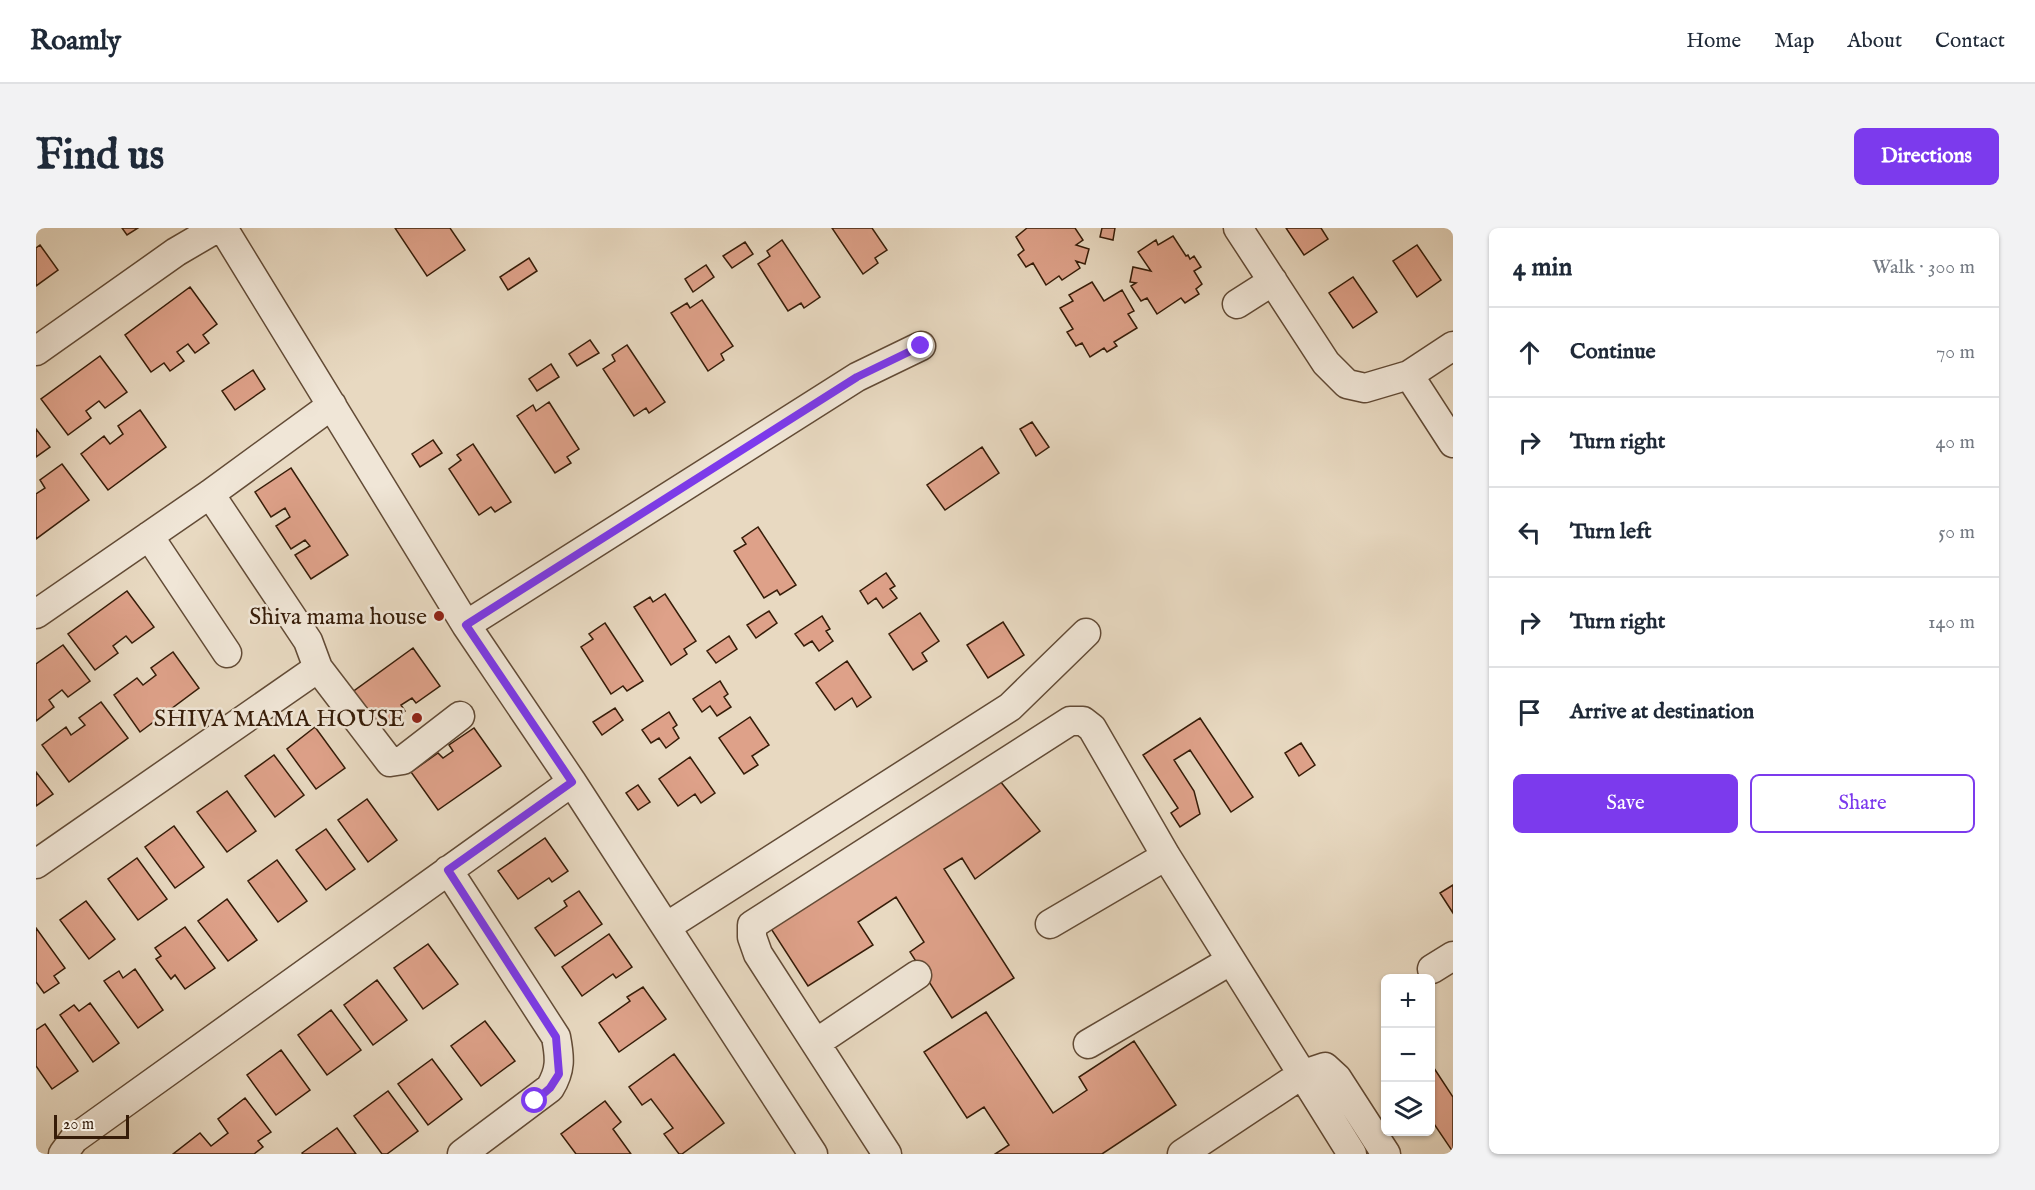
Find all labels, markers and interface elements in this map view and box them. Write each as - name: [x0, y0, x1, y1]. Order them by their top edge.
- text: Roamly: [30, 24, 121, 59]
- text: Home: [1686, 28, 1741, 55]
- text: Map: [1774, 28, 1814, 55]
- text: About: [1847, 28, 1902, 55]
- text: Contact: [1935, 28, 2005, 55]
- button: Directions: [1854, 128, 1999, 185]
- text: Find us: [36, 130, 164, 183]
- text: 4 min: [1513, 251, 1572, 284]
- text: Walk · 300 m: [1872, 255, 1975, 280]
- route end: [907, 332, 933, 358]
- icon: ahead: [1513, 336, 1546, 369]
- text: Continue: [1570, 338, 1656, 366]
- text: 70 m: [1936, 340, 1975, 365]
- icon: right: [1513, 426, 1546, 459]
- text: Turn right: [1570, 428, 1665, 456]
- text: 40 m: [1936, 430, 1975, 455]
- icon: left: [1513, 516, 1546, 549]
- text: Turn left: [1570, 518, 1652, 546]
- text: 50 m: [1938, 520, 1975, 545]
- place label: Shiva mama house: [249, 602, 427, 633]
- icon: right: [1513, 606, 1546, 639]
- text: Turn right: [1570, 608, 1665, 636]
- marker: Shiva mama house: [432, 609, 446, 623]
- text: 140 m: [1928, 610, 1975, 635]
- icon: arrive: [1513, 696, 1546, 729]
- text: Arrive at destination: [1570, 698, 1754, 726]
- place label: SHIVA MAMA HOUSE: [154, 704, 405, 735]
- marker: SHIVA MAMA HOUSE: [410, 711, 424, 725]
- button: Save: [1513, 774, 1738, 833]
- button: Share: [1750, 774, 1975, 833]
- map controls: [1381, 974, 1435, 1136]
- button: +: [1381, 974, 1435, 1028]
- button: −: [1381, 1028, 1435, 1082]
- button: layers: [1381, 1082, 1435, 1136]
- route start: [521, 1087, 547, 1113]
- scale bar: [54, 1112, 129, 1140]
- text: 20 m: [63, 1115, 94, 1135]

